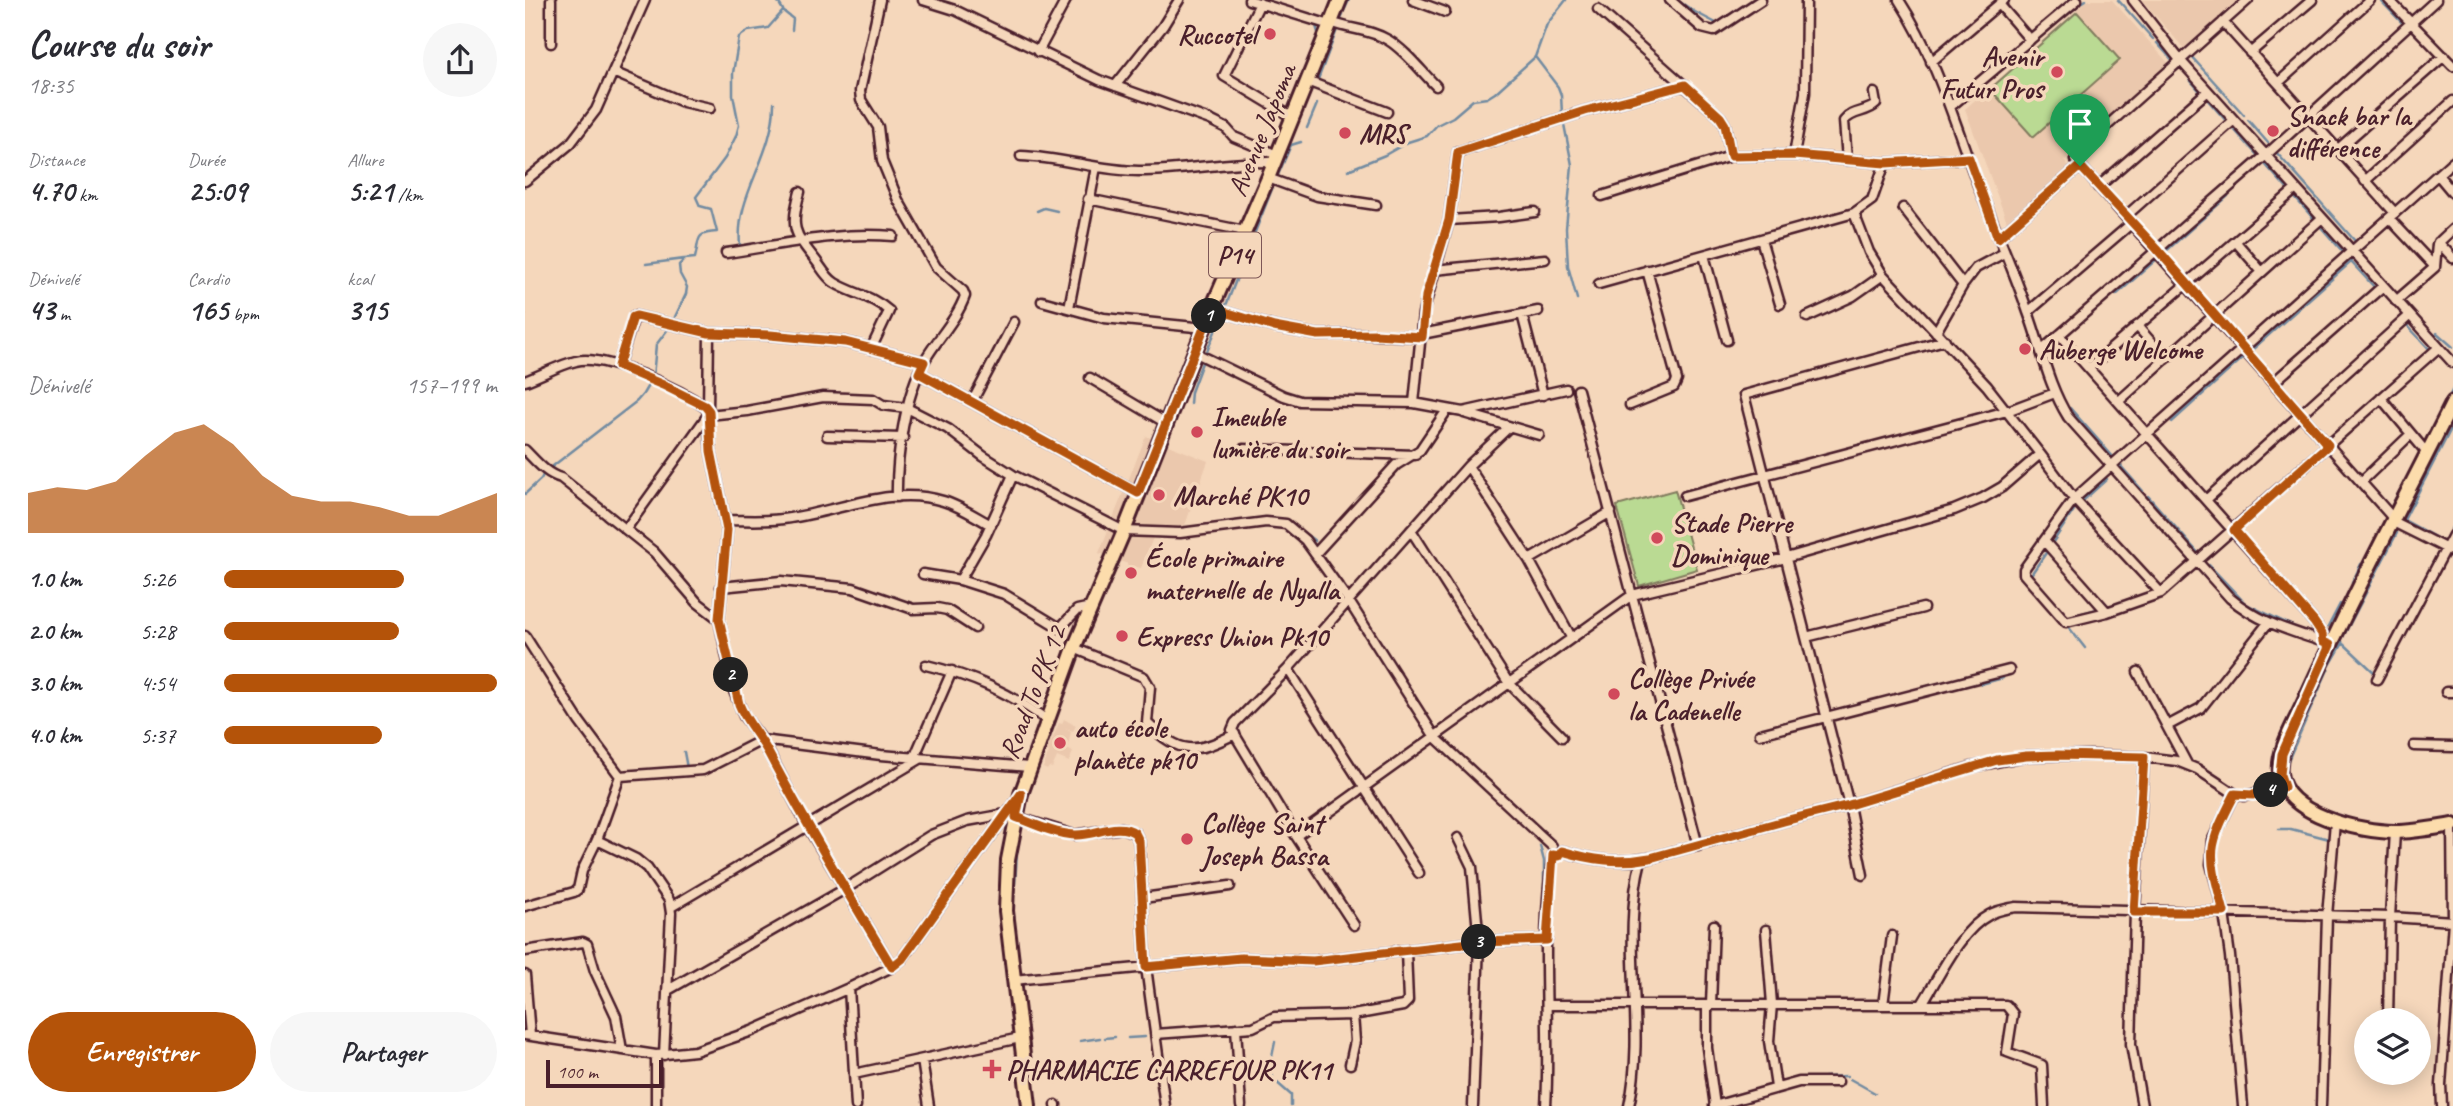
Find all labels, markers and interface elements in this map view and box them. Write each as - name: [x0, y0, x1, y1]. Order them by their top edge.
- place label: Ruccotel: [1177, 17, 1262, 52]
- text: Course du soir: [28, 21, 210, 68]
- button: share: [423, 23, 497, 97]
- marker: Ruccotel: [1262, 26, 1278, 42]
- place label: Avenir Futur Pros: [1940, 39, 2046, 106]
- street label: Avenue Japoma: [1219, 57, 1305, 201]
- marker: Avenir Futur Pros: [2049, 64, 2065, 80]
- text: 18:35: [28, 71, 74, 100]
- pin: [2050, 94, 2110, 166]
- place label: Snack bar la différence: [2287, 98, 2413, 165]
- icon: arrive: [2061, 105, 2099, 143]
- place label: MRS: [1359, 116, 1412, 151]
- marker: Snack bar la différence: [2265, 123, 2281, 139]
- marker: MRS: [1337, 125, 1353, 141]
- text: Distance: [28, 148, 85, 172]
- text: Durée: [188, 148, 225, 172]
- text: Allure: [347, 148, 383, 172]
- text: 4.70: [28, 172, 74, 210]
- text: 25:09: [188, 172, 247, 210]
- text: 5:21: [347, 172, 393, 210]
- text: km: [74, 183, 98, 207]
- text: /km: [393, 183, 423, 207]
- road number: P14: [1209, 232, 1261, 278]
- text: Dénivelé: [28, 267, 79, 291]
- text: Cardio: [188, 267, 230, 291]
- text: kcal: [347, 267, 372, 291]
- text: 43: [28, 291, 55, 329]
- text: 165: [188, 291, 228, 329]
- text: 315: [347, 291, 387, 329]
- pin: 1: [1191, 298, 1227, 334]
- text: m: [55, 302, 70, 326]
- text: bpm: [228, 302, 259, 326]
- text: 1: [1204, 303, 1213, 327]
- place label: Auberge Welcome: [2039, 332, 2204, 367]
- marker: Auberge Welcome: [2017, 341, 2033, 357]
- text: Dénivelé: [28, 371, 90, 400]
- text: 157–199 m: [406, 371, 497, 400]
- place label: Imeuble lumière du soir: [1211, 399, 1351, 466]
- marker: Imeuble lumière du soir: [1189, 424, 1205, 440]
- place label: Marché PK10: [1173, 478, 1311, 513]
- marker: Marché PK10: [1151, 487, 1167, 503]
- place label: Stade Pierre Dominique: [1671, 505, 1795, 572]
- marker: Stade Pierre Dominique: [1649, 530, 1665, 546]
- place label: École primaire maternelle de Nyalla: [1145, 540, 1341, 608]
- text: 1.0 km: [28, 565, 82, 594]
- text: 5:26: [140, 565, 176, 594]
- marker: École primaire maternelle de Nyalla: [1123, 565, 1139, 581]
- text: 2.0 km: [28, 617, 82, 646]
- text: 5:28: [140, 617, 176, 646]
- street label: Road To PK 12: [991, 618, 1075, 764]
- place label: Express Union Pk10: [1136, 619, 1331, 654]
- marker: Express Union Pk10: [1114, 628, 1130, 644]
- pin: 2: [713, 658, 749, 692]
- place label: Collège Privée la Cadenelle: [1628, 661, 1756, 728]
- text: 2: [726, 662, 735, 686]
- text: 3.0 km: [28, 669, 82, 698]
- text: 4:54: [140, 669, 176, 698]
- marker: Collège Privée la Cadenelle: [1606, 686, 1622, 702]
- place label: auto école planète pk10: [1074, 710, 1199, 777]
- text: 4.0 km: [28, 721, 82, 750]
- text: 5:37: [140, 721, 176, 750]
- marker: auto école planète pk10: [1052, 735, 1068, 751]
- pin: 4: [2253, 772, 2289, 808]
- text: 4: [2266, 777, 2275, 801]
- place label: Collège Saint Joseph Bassa: [1199, 806, 1330, 873]
- marker: Collège Saint Joseph Bassa: [1179, 831, 1195, 847]
- pin: 3: [1461, 925, 1497, 960]
- text: 3: [1474, 929, 1483, 953]
- map controls: [2354, 1008, 2431, 1085]
- button: layers: [2354, 1008, 2431, 1085]
- button: Enregistrer: [28, 1012, 256, 1092]
- button: Partager: [270, 1012, 497, 1092]
- place label: PHARMACIE CARREFOUR PK11: [1006, 1052, 1335, 1087]
- scale bar: [546, 1057, 663, 1089]
- text: 100 m: [557, 1060, 598, 1084]
- marker: PHARMACIE CARREFOUR PK11: [984, 1061, 1000, 1077]

